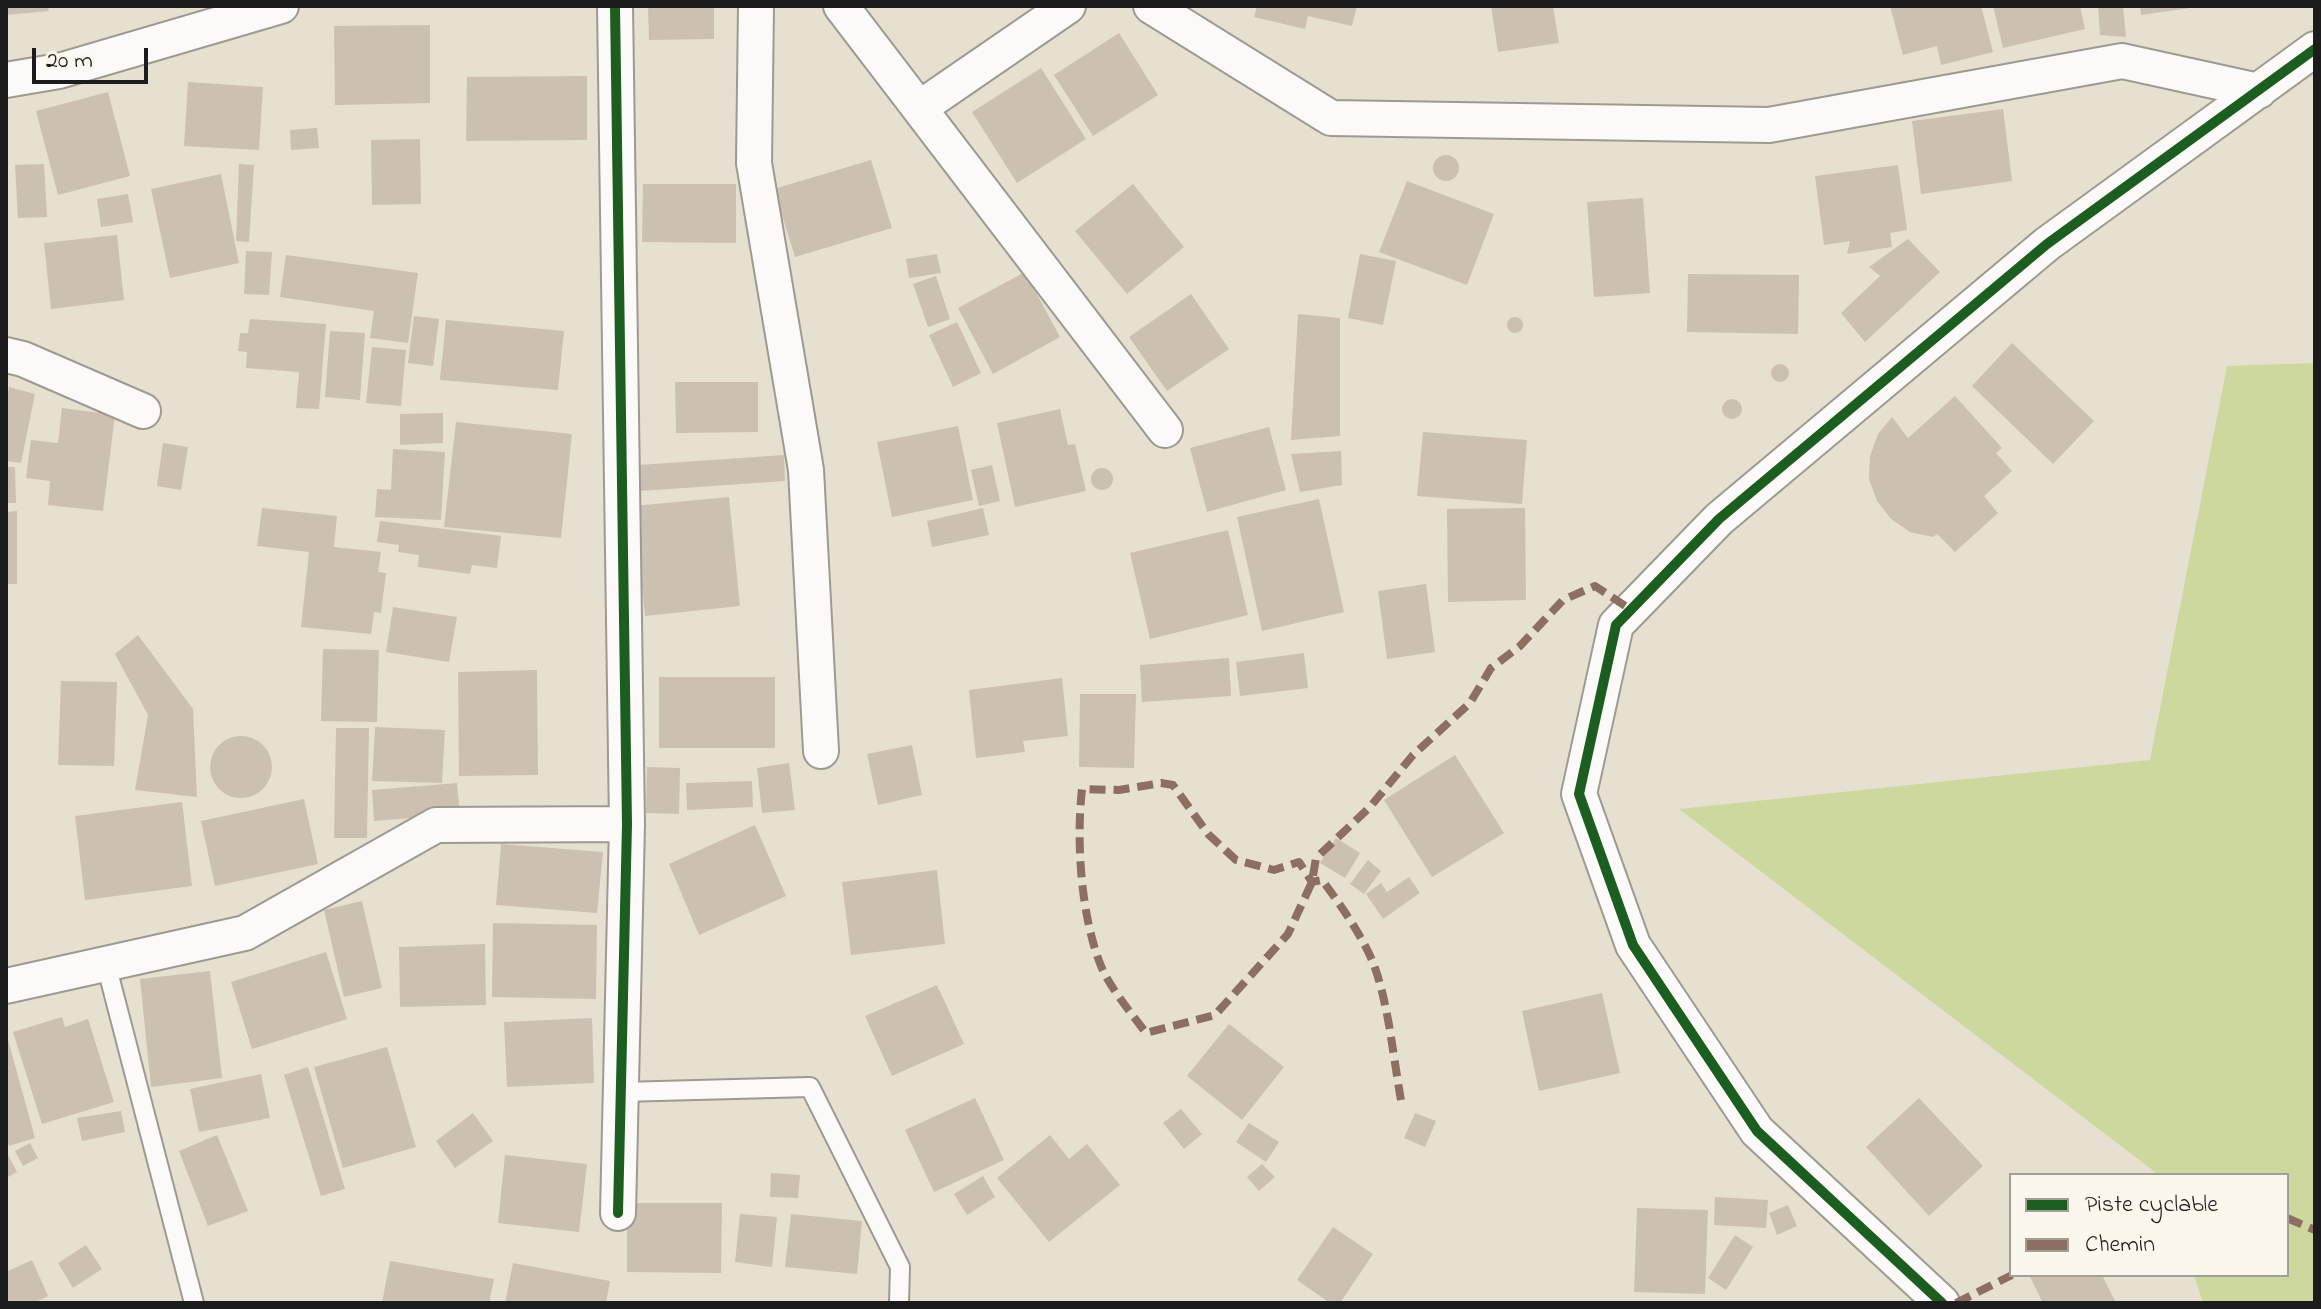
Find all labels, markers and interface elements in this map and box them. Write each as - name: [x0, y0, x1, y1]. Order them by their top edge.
- scale bar: [36, 32, 152, 82]
- text: 20 m: [46, 44, 93, 79]
- legend: [2009, 1173, 2289, 1277]
- text: Piste cyclable: [2085, 1188, 2218, 1223]
- text: Chemin: [2085, 1228, 2155, 1263]

